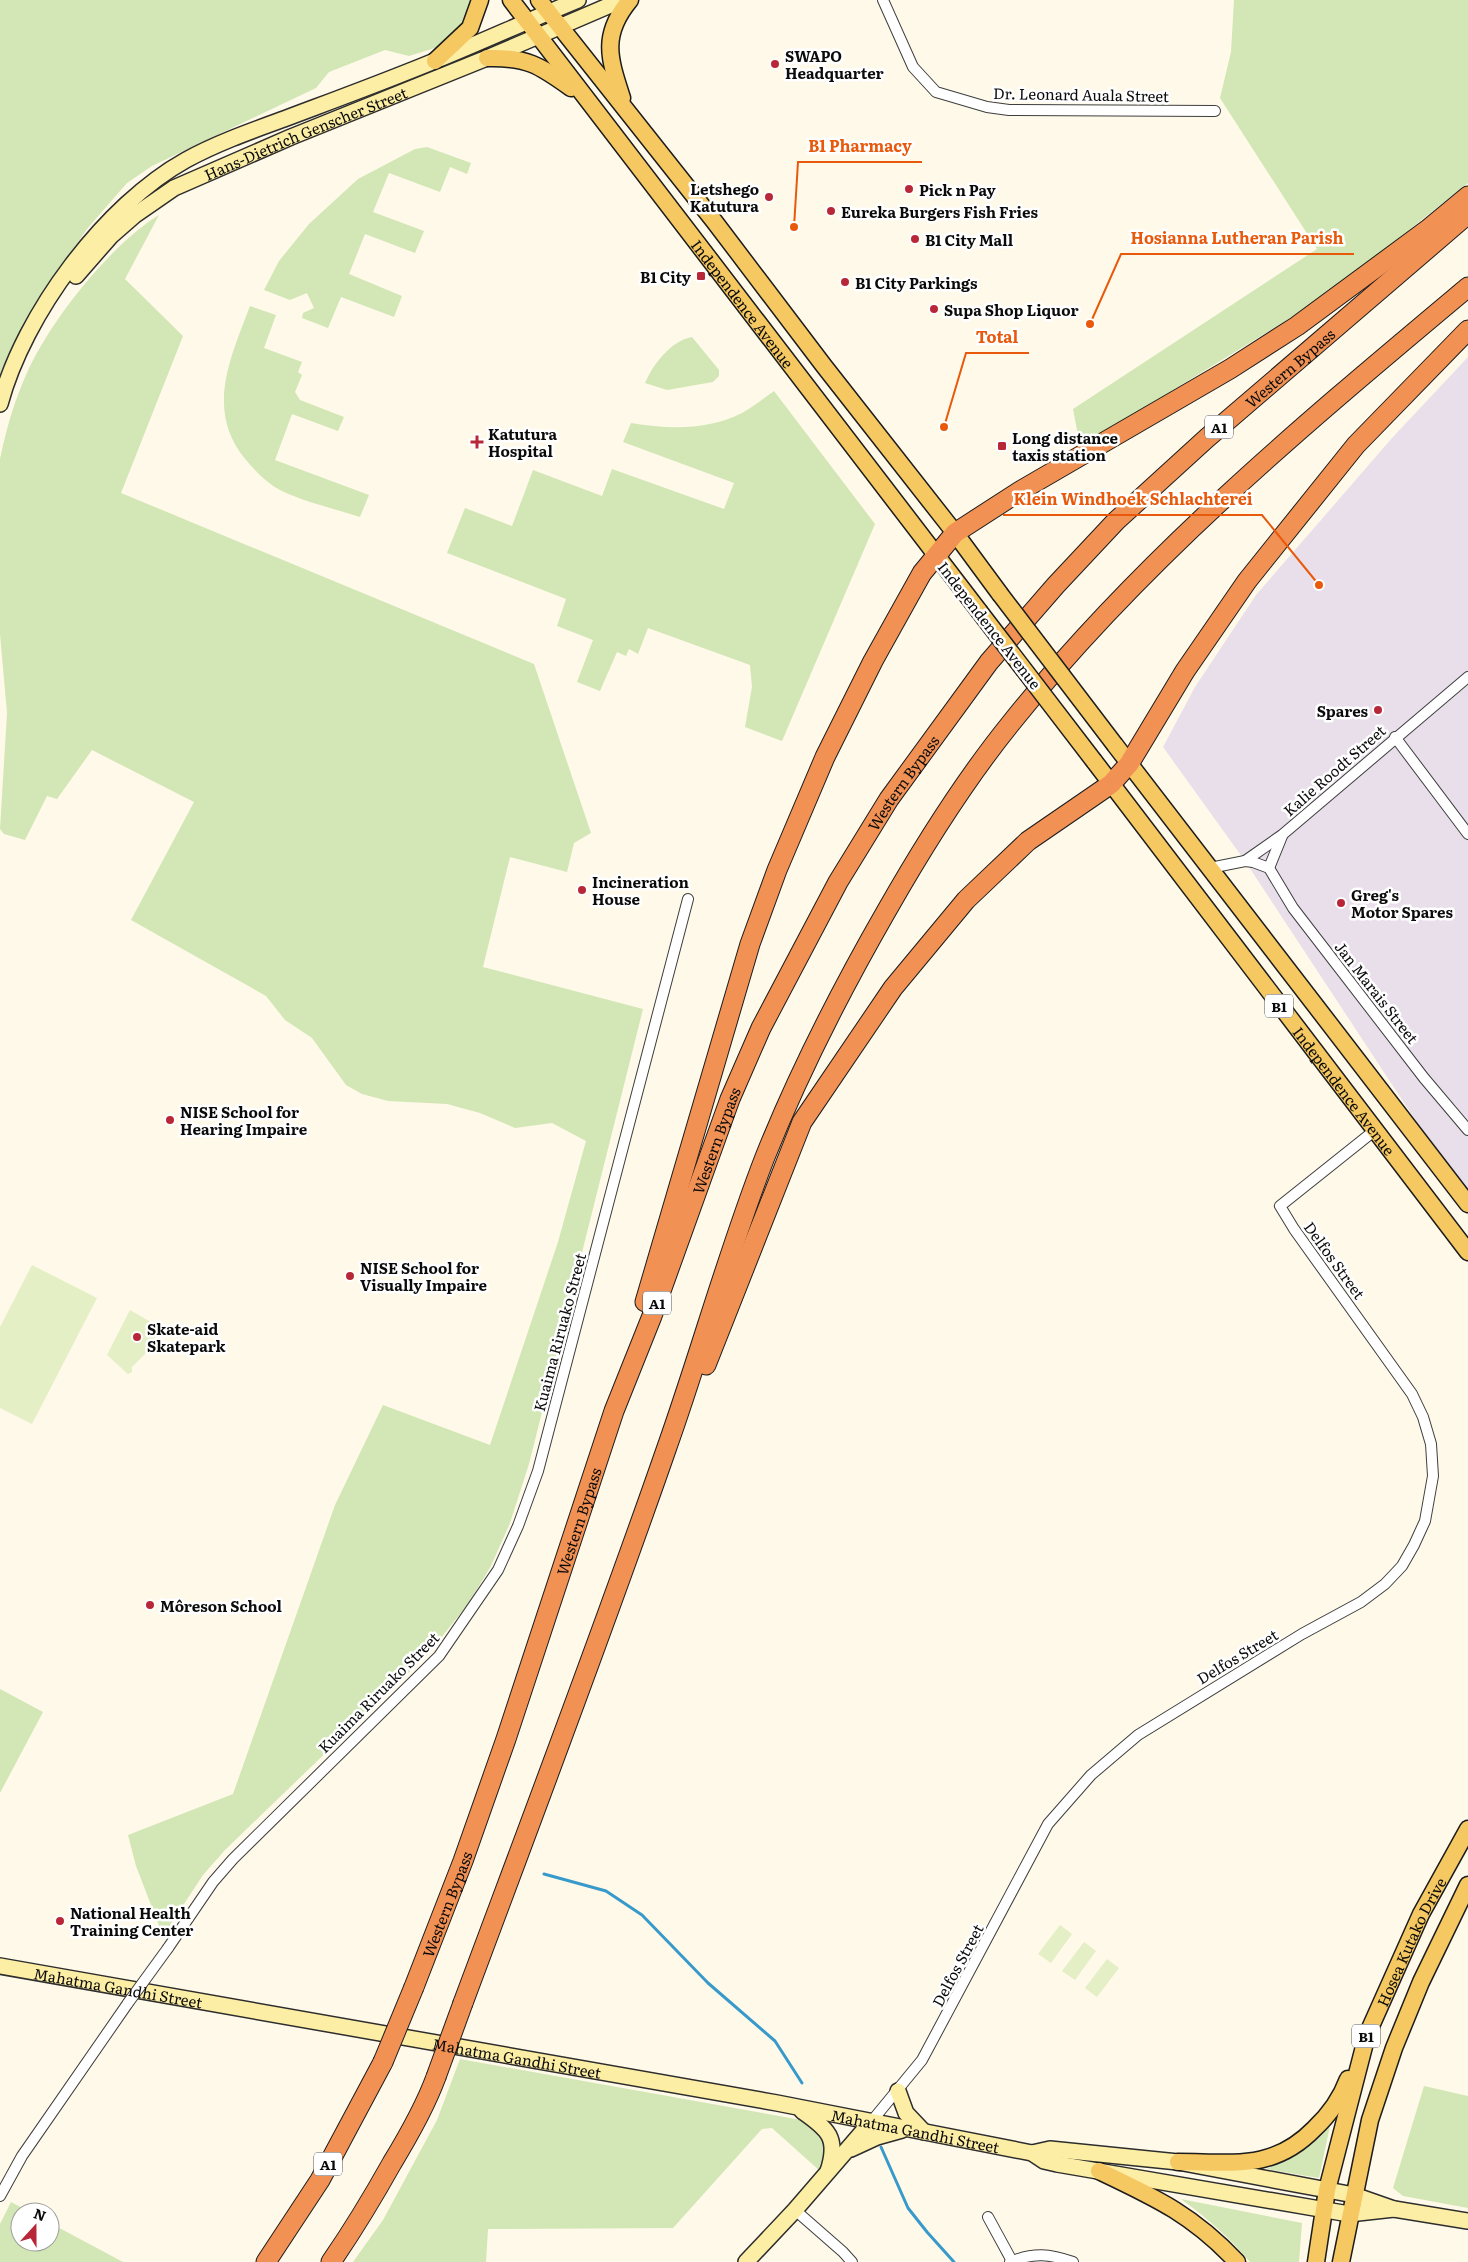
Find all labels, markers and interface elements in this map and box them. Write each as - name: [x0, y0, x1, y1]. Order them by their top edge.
- place label: SWAPO Headquarter: [785, 44, 884, 84]
- marker: SWAPO Headquarter: [769, 58, 781, 70]
- street label: Hans-Dietrich Genscher Street: [200, 80, 410, 185]
- street label: Dr. Leonard Auala Street: [993, 81, 1169, 107]
- callout: B1 Pharmacy: [798, 131, 922, 162]
- text: B1 Pharmacy: [808, 133, 912, 157]
- place label: Letshego Katutura: [690, 177, 759, 217]
- place label: Pick n Pay: [919, 178, 996, 201]
- marker: Pick n Pay: [903, 183, 915, 195]
- marker: Letshego Katutura: [763, 191, 775, 203]
- place label: Eureka Burgers Fish Fries: [841, 200, 1038, 223]
- marker: Eureka Burgers Fish Fries: [825, 205, 837, 217]
- callout: Hosianna Lutheran Parish: [1121, 223, 1354, 254]
- text: Hosianna Lutheran Parish: [1131, 225, 1343, 249]
- place label: B1 City Mall: [925, 228, 1014, 251]
- marker: B1 City Mall: [909, 233, 921, 245]
- street label: Independence Avenue: [686, 234, 800, 373]
- place label: B1 City: [640, 265, 692, 288]
- marker: B1 City: [695, 270, 707, 282]
- place label: B1 City Parkings: [855, 271, 978, 294]
- marker: B1 City Parkings: [839, 276, 851, 288]
- place label: Supa Shop Liquor: [944, 298, 1079, 321]
- marker: Supa Shop Liquor: [928, 303, 940, 315]
- callout: Total: [966, 322, 1029, 353]
- street label: Western Bypass: [1240, 322, 1340, 412]
- text: Total: [976, 324, 1019, 348]
- road number: A1: [1205, 416, 1233, 438]
- place label: Katutura Hospital: [488, 422, 558, 462]
- place label: Long distance taxis station: [1012, 426, 1119, 466]
- marker: Katutura Hospital: [470, 435, 484, 449]
- marker: Long distance taxis station: [996, 440, 1008, 452]
- callout: Klein Windhoek Schlachterei: [1003, 484, 1262, 515]
- text: Klein Windhoek Schlachterei: [1013, 486, 1253, 510]
- street label: Independence Avenue: [933, 556, 1047, 694]
- place label: Spares: [1317, 699, 1369, 722]
- marker: Spares: [1372, 704, 1384, 716]
- street label: Kalie Roodt Street: [1278, 719, 1390, 821]
- street label: Western Bypass: [861, 730, 944, 835]
- place label: Incineration House: [592, 870, 689, 910]
- place label: Greg's Motor Spares: [1351, 883, 1453, 923]
- marker: Incineration House: [576, 884, 588, 896]
- marker: Greg's Motor Spares: [1335, 897, 1347, 909]
- street label: Jan Marais Street: [1330, 936, 1424, 1048]
- road number: B1: [1265, 994, 1293, 1018]
- street label: Independence Avenue: [1288, 1021, 1402, 1160]
- street label: Western Bypass: [685, 1083, 746, 1197]
- place label: NISE School for Hearing Impaire: [180, 1100, 308, 1140]
- marker: NISE School for Hearing Impaire: [164, 1114, 176, 1126]
- street label: Delfos Street: [1299, 1216, 1371, 1304]
- street label: Kuaima Riruako Street: [527, 1250, 591, 1414]
- place label: NISE School for Visually Impaire: [360, 1256, 488, 1296]
- marker: NISE School for Visually Impaire: [344, 1270, 356, 1282]
- road number: A1: [643, 1292, 671, 1315]
- place label: Skate-aid Skatepark: [147, 1317, 227, 1357]
- marker: Skate-aid Skatepark: [131, 1331, 143, 1343]
- street label: Western Bypass: [549, 1464, 606, 1578]
- place label: Môreson School: [160, 1594, 282, 1617]
- marker: Môreson School: [144, 1599, 156, 1611]
- street label: Delfos Street: [1192, 1623, 1282, 1689]
- street label: Kuaima Riruako Street: [312, 1626, 444, 1758]
- street label: Western Bypass: [415, 1848, 477, 1960]
- street label: Hosea Kutako Drive: [1370, 1872, 1451, 2010]
- place label: National Health Training Center: [70, 1901, 193, 1941]
- marker: National Health Training Center: [54, 1915, 66, 1927]
- street label: Delfos Street: [925, 1919, 989, 2011]
- street label: Mahatma Gandhi Street: [32, 1961, 204, 2013]
- road number: B1: [1352, 2024, 1380, 2048]
- street label: Mahatma Gandhi Street: [431, 2031, 603, 2083]
- street label: Mahatma Gandhi Street: [829, 2102, 1001, 2158]
- road number: A1: [314, 2152, 342, 2176]
- north arrow: [10, 2202, 60, 2252]
- text: N: [31, 2202, 49, 2225]

